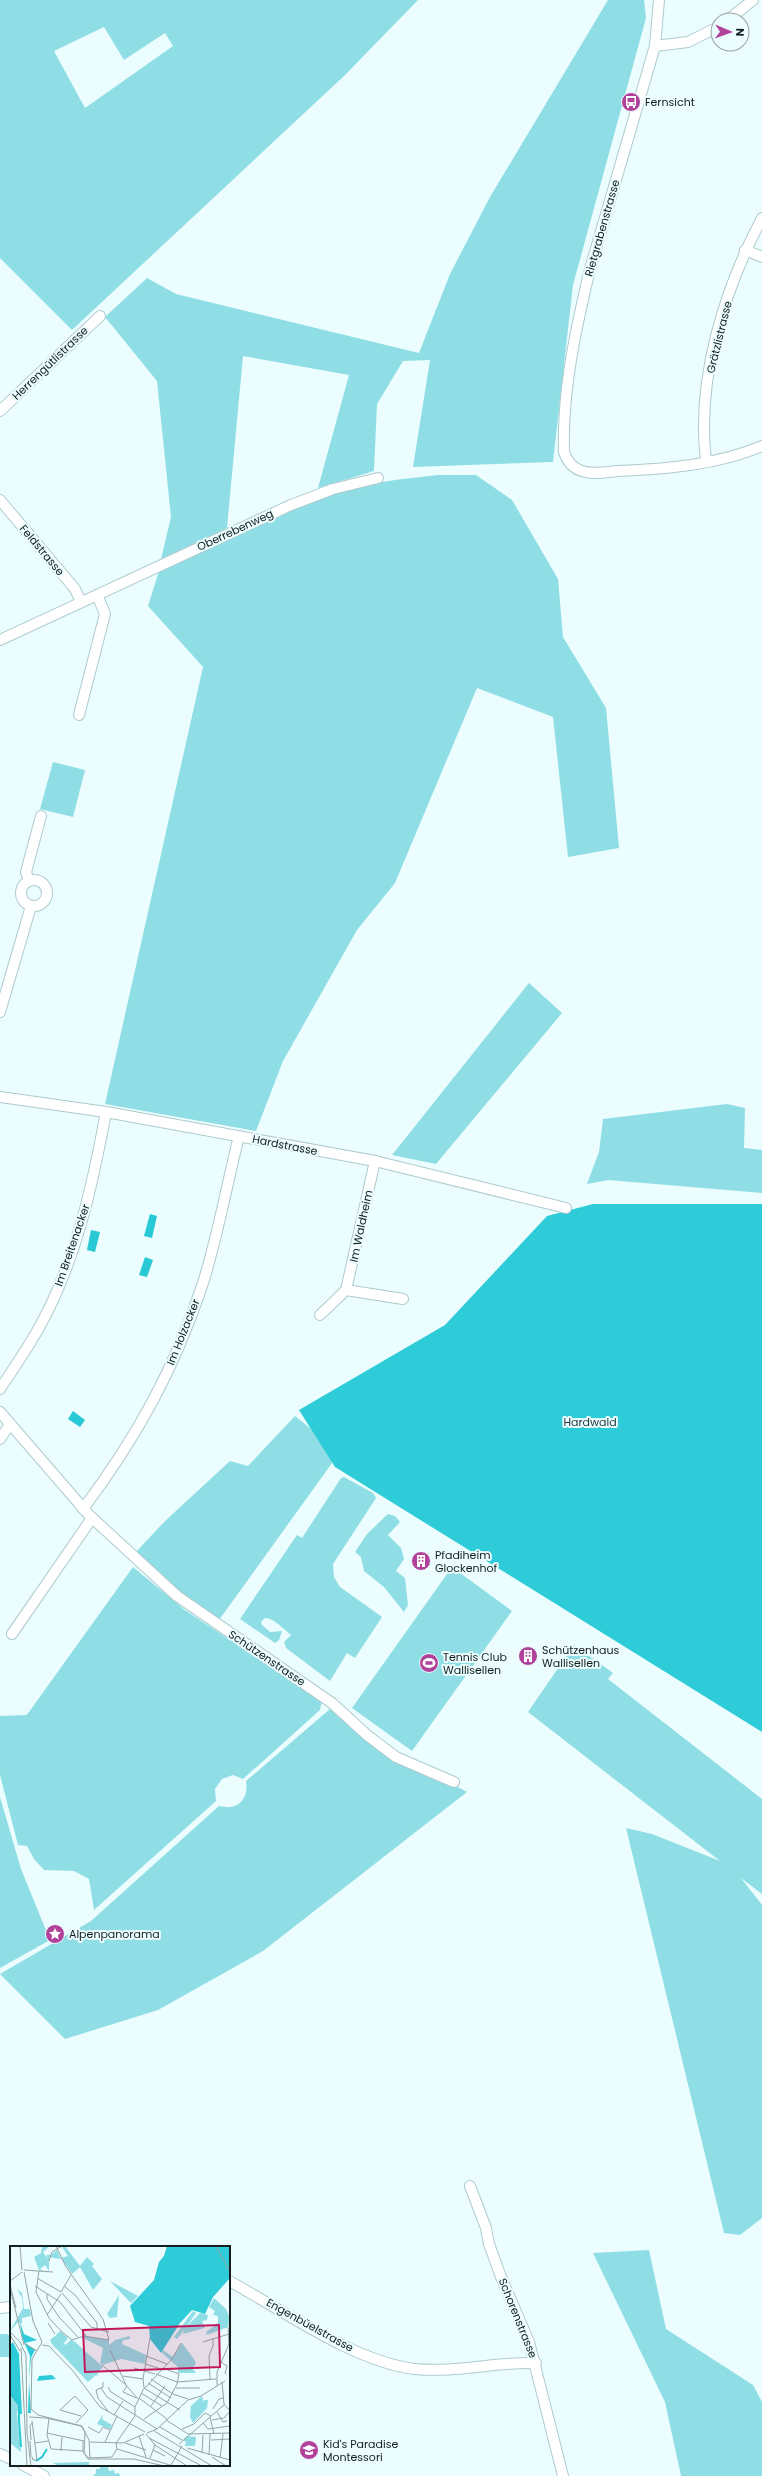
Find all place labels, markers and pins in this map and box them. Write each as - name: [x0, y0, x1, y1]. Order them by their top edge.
- bus stop icon: Fernsicht: [620, 91, 642, 113]
- place label: Fernsicht: [645, 94, 695, 110]
- place label: Pfadiheim Glockenhof: [435, 1547, 498, 1576]
- building icon: Pfadiheim Glockenhof: [410, 1550, 432, 1572]
- place label: Schützenhaus Wallisellen: [542, 1642, 620, 1671]
- building icon: Schützenhaus Wallisellen: [517, 1645, 539, 1667]
- place label: Tennis Club Wallisellen: [443, 1649, 507, 1678]
- sports icon: Tennis Club Wallisellen: [418, 1652, 440, 1674]
- place icon: Alpenpanorama: [44, 1923, 66, 1945]
- place label: Alpenpanorama: [69, 1926, 160, 1942]
- place label: Kid's Paradise Montessori: [323, 2436, 398, 2465]
- school or university icon: Kid's Paradise Montessori: [298, 2439, 320, 2461]

